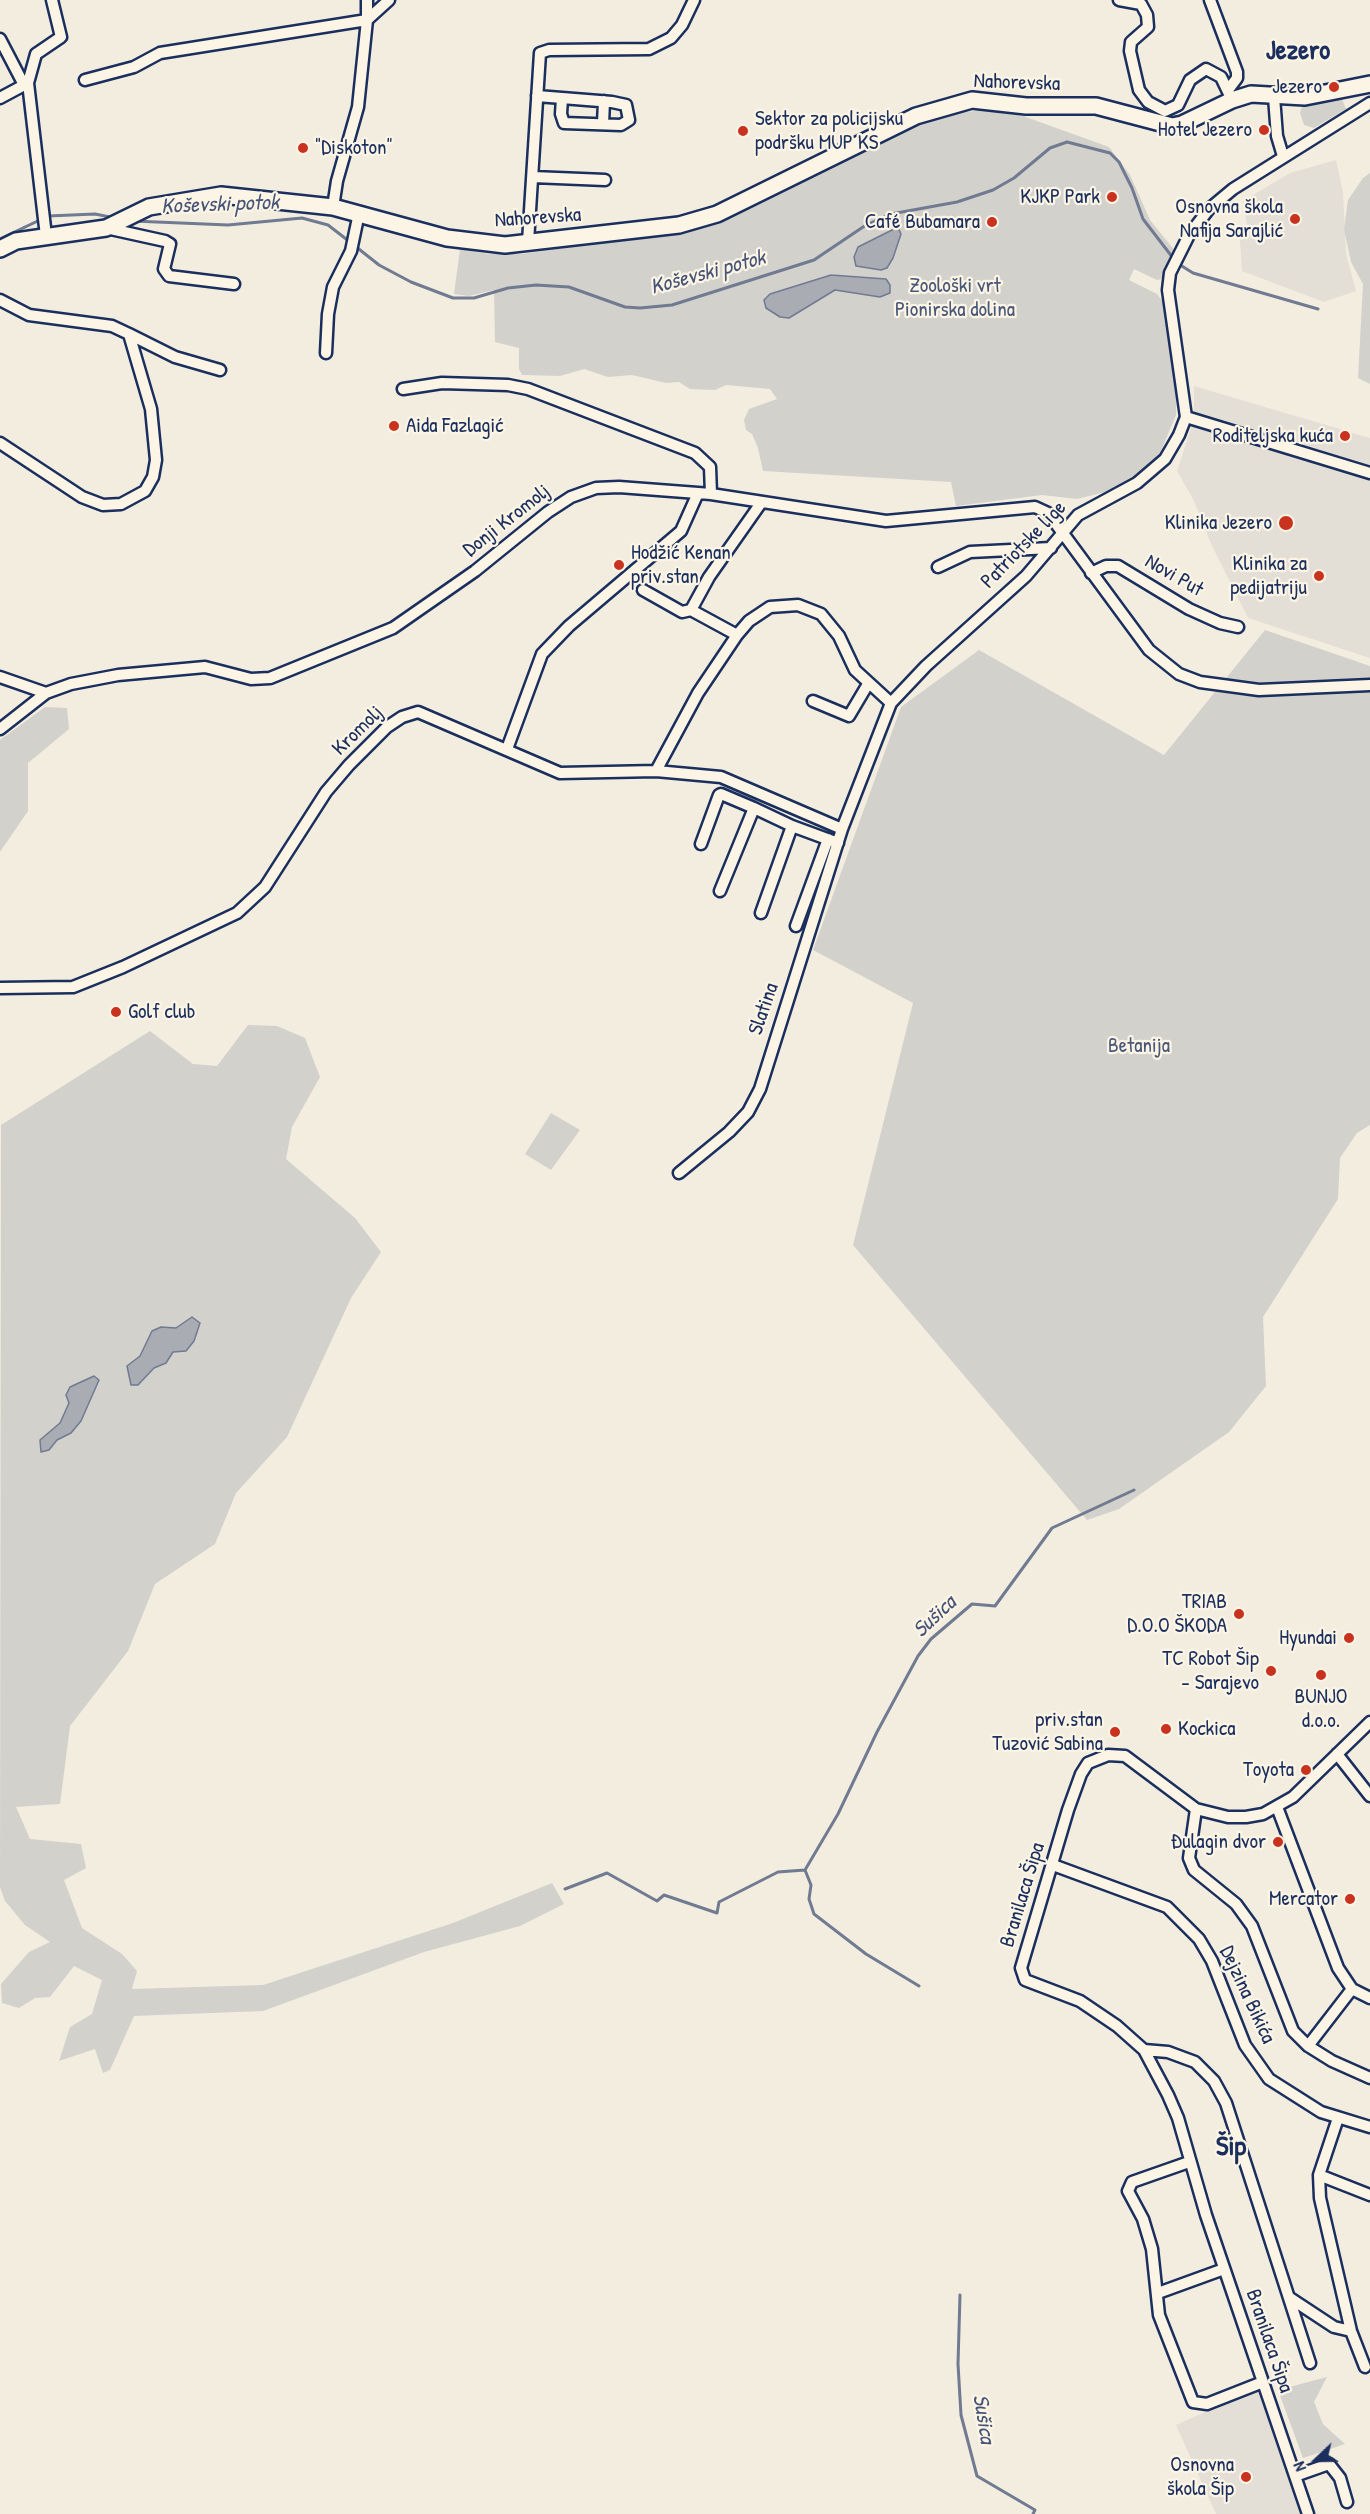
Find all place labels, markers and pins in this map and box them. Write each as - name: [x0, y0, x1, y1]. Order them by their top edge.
- place label: Jezero: [1272, 74, 1322, 100]
- marker: Jezero: [1327, 80, 1341, 94]
- place label: Sektor za policijsku podršku MUP KS: [755, 106, 903, 156]
- place label: Hotel Jezero: [1158, 117, 1252, 143]
- marker: Hotel Jezero: [1257, 123, 1271, 137]
- marker: Sektor za policijsku podršku MUP KS: [736, 124, 750, 138]
- place label: "Diskoton": [315, 135, 393, 161]
- marker: "Diskoton": [296, 141, 310, 155]
- place label: KJKP Park: [1020, 184, 1100, 210]
- marker: KJKP Park: [1105, 190, 1119, 204]
- place label: Osnovna škola Nafija Sarajlić: [1175, 194, 1283, 244]
- place label: Café Bubamara: [865, 209, 980, 235]
- marker: Osnovna škola Nafija Sarajlić: [1288, 212, 1302, 226]
- marker: Café Bubamara: [985, 215, 999, 229]
- place label: Aida Fazlagić: [406, 413, 503, 439]
- marker: Aida Fazlagić: [387, 419, 401, 433]
- place label: Roditeljska kuća: [1213, 423, 1333, 449]
- marker: Roditeljska kuća: [1338, 429, 1352, 443]
- place label: Klinika Jezero: [1165, 510, 1272, 536]
- marker: Klinika Jezero: [1277, 514, 1295, 532]
- place label: Hodžić Kenan priv.stan: [631, 540, 731, 590]
- place label: Klinika za pedijatriju: [1230, 551, 1307, 601]
- marker: Hodžić Kenan priv.stan: [612, 558, 626, 572]
- marker: Klinika za pedijatriju: [1312, 569, 1326, 583]
- place label: Golf club: [128, 999, 195, 1025]
- marker: Golf club: [109, 1005, 123, 1019]
- place label: TRIAB D.O.O ŠKODA: [1127, 1589, 1227, 1639]
- marker: TRIAB D.O.O ŠKODA: [1232, 1607, 1246, 1621]
- place label: Hyundai: [1279, 1625, 1337, 1651]
- marker: Hyundai: [1342, 1631, 1356, 1645]
- place label: TC Robot Šip - Sarajevo: [1162, 1646, 1259, 1696]
- marker: TC Robot Šip - Sarajevo: [1264, 1664, 1278, 1678]
- marker: BUNJO d.o.o.: [1314, 1668, 1328, 1682]
- place label: BUNJO d.o.o.: [1295, 1684, 1347, 1734]
- place label: priv.stan Tuzović Sabina: [992, 1707, 1103, 1757]
- place label: Kockica: [1178, 1716, 1235, 1742]
- marker: Kockica: [1159, 1722, 1173, 1736]
- marker: priv.stan Tuzović Sabina: [1108, 1725, 1122, 1739]
- place label: Toyota: [1243, 1757, 1294, 1783]
- marker: Toyota: [1299, 1763, 1313, 1777]
- place label: Đulagin dvor: [1171, 1829, 1266, 1855]
- marker: Đulagin dvor: [1271, 1835, 1285, 1849]
- place label: Mercator: [1269, 1886, 1338, 1912]
- marker: Mercator: [1343, 1892, 1357, 1906]
- place label: Osnovna škola Šip: [1167, 2452, 1234, 2502]
- marker: Osnovna škola Šip: [1239, 2470, 1253, 2484]

